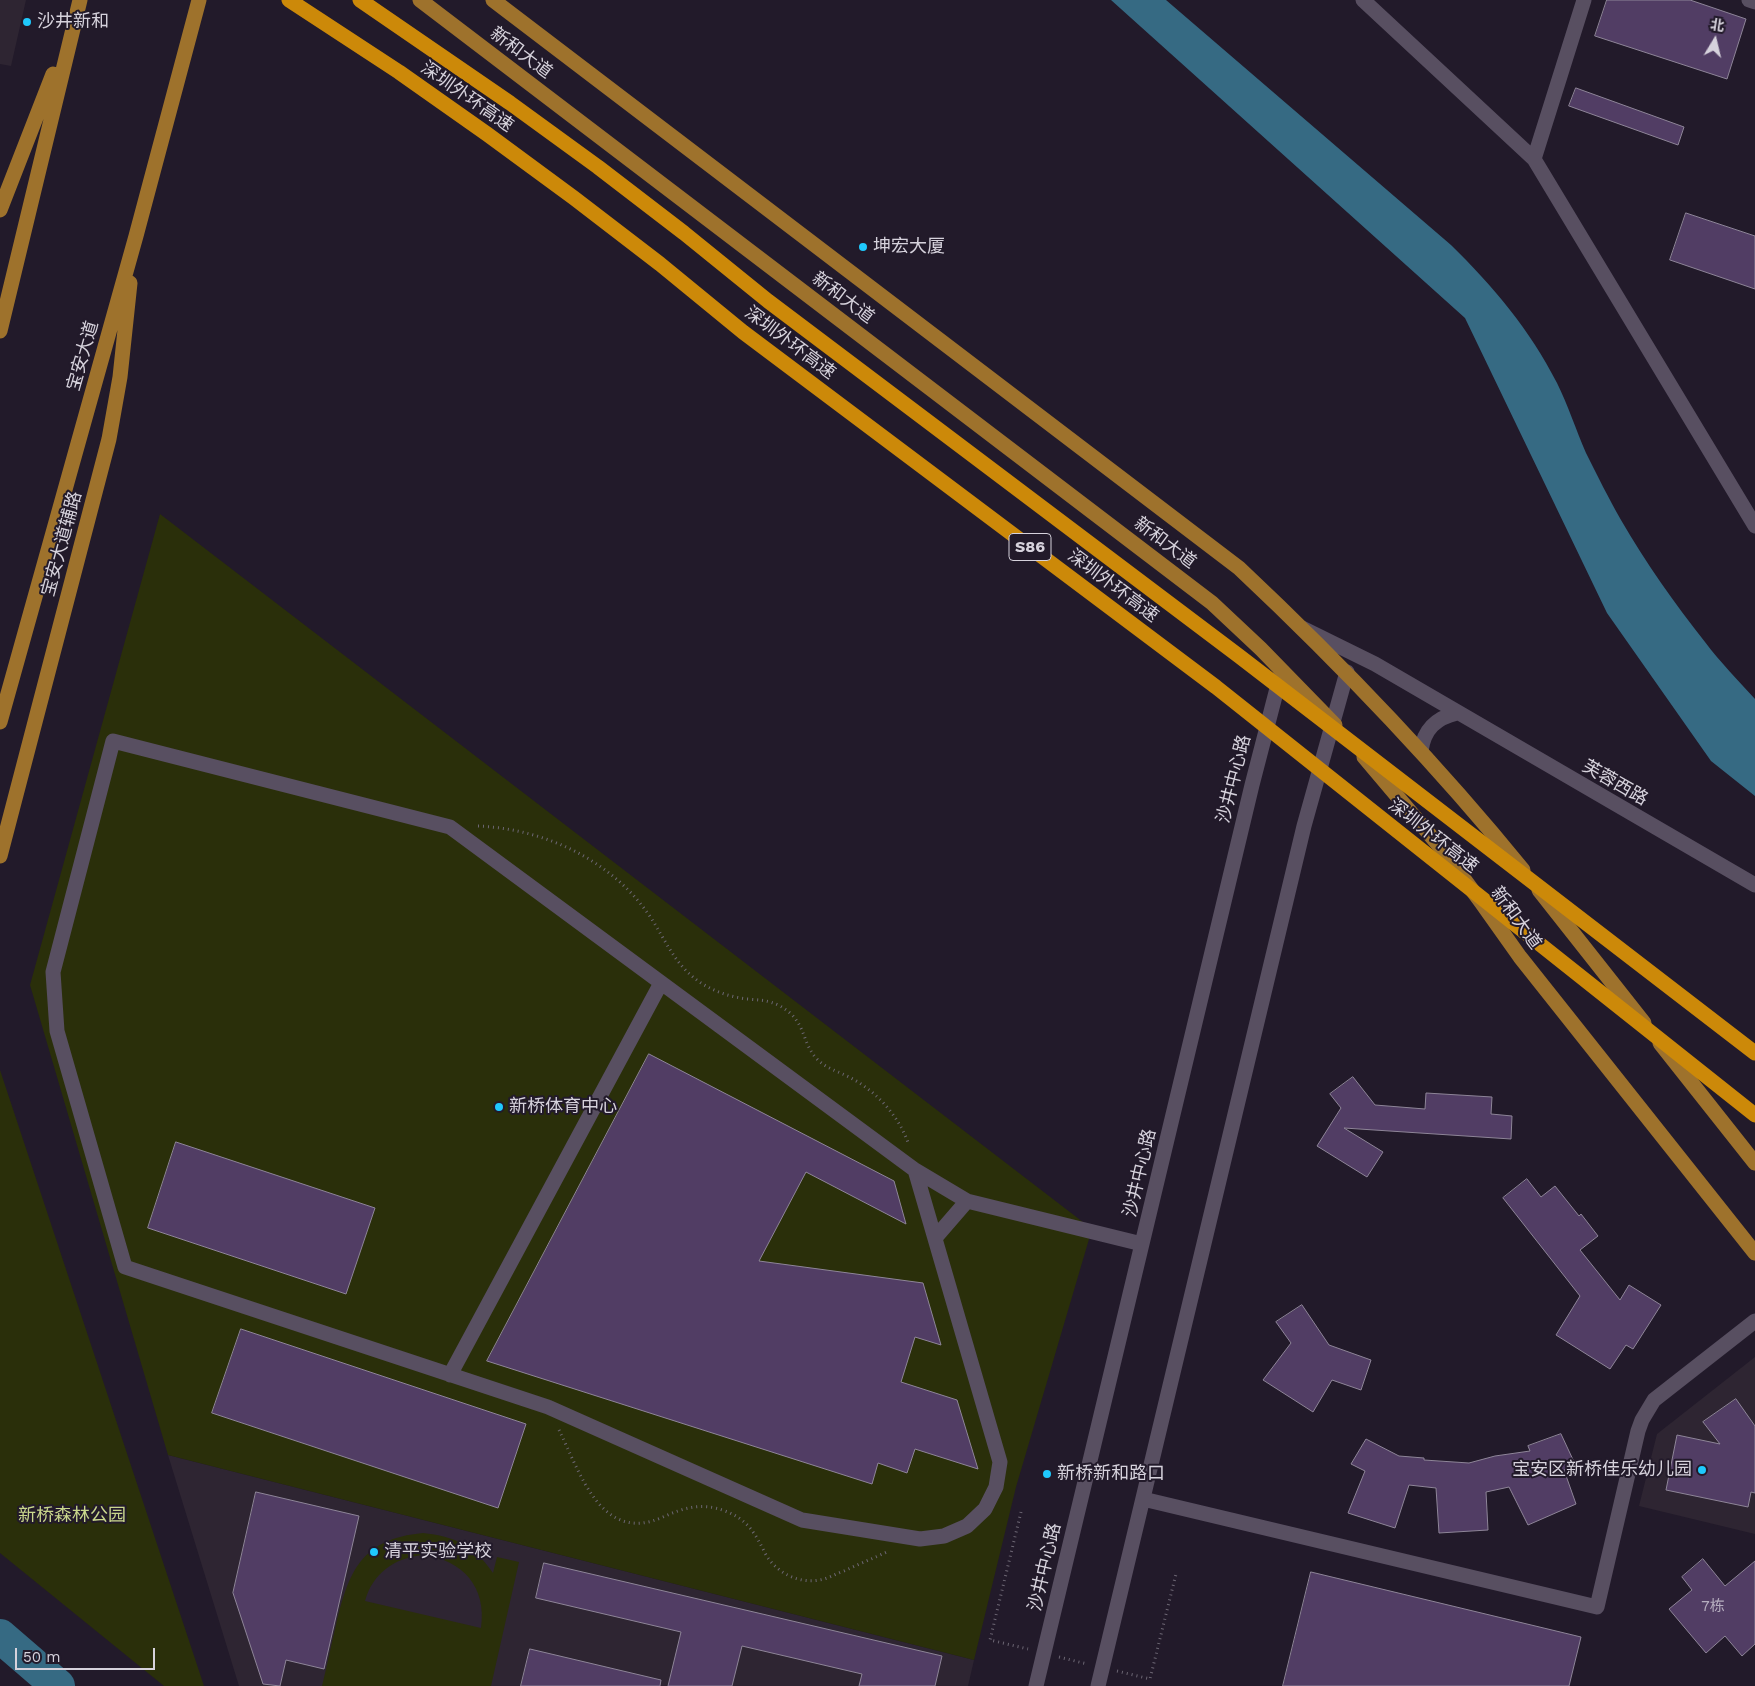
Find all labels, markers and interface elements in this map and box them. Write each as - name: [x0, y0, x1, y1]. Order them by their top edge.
- place label: 沙井新和: [37, 11, 109, 33]
- north arrow: [1690, 15, 1740, 65]
- marker: 沙井新和: [21, 16, 33, 28]
- text: 北: [1709, 16, 1726, 34]
- street label: 新和大道: [486, 23, 556, 83]
- street label: 深圳外环高速: [417, 57, 517, 137]
- place label: 坤宏大厦: [873, 236, 945, 258]
- marker: 坤宏大厦: [857, 241, 869, 253]
- street label: 新和大道: [808, 268, 878, 328]
- street label: 深圳外环高速: [740, 302, 840, 384]
- street label: 宝安大道: [63, 318, 103, 394]
- street label: 宝安大道辅路: [38, 489, 86, 599]
- street label: 新和大道: [1130, 513, 1200, 573]
- road number: S86: [1009, 534, 1051, 560]
- street label: 深圳外环高速: [1063, 545, 1163, 627]
- street label: 沙井中心路: [1213, 733, 1255, 825]
- street label: 芙蓉西路: [1578, 756, 1652, 810]
- street label: 深圳外环高速: [1384, 794, 1482, 878]
- street label: 新和大道: [1486, 883, 1546, 953]
- place label: 新桥体育中心: [509, 1096, 617, 1118]
- marker: 新桥体育中心: [493, 1101, 505, 1113]
- street label: 沙井中心路: [1119, 1127, 1161, 1219]
- place label: 宝安区新桥佳乐幼儿园: [1512, 1459, 1692, 1481]
- place label: 新桥新和路口: [1057, 1463, 1165, 1485]
- marker: 宝安区新桥佳乐幼儿园: [1696, 1464, 1708, 1476]
- marker: 新桥新和路口: [1041, 1468, 1053, 1480]
- park label: 新桥森林公园: [18, 1505, 126, 1527]
- street label: 沙井中心路: [1024, 1521, 1066, 1613]
- place label: 清平实验学校: [384, 1541, 492, 1563]
- marker: 清平实验学校: [368, 1546, 380, 1558]
- house number: 7栋: [1701, 1598, 1725, 1616]
- scale bar: [18, 1638, 158, 1670]
- text: 50 m: [23, 1648, 60, 1666]

